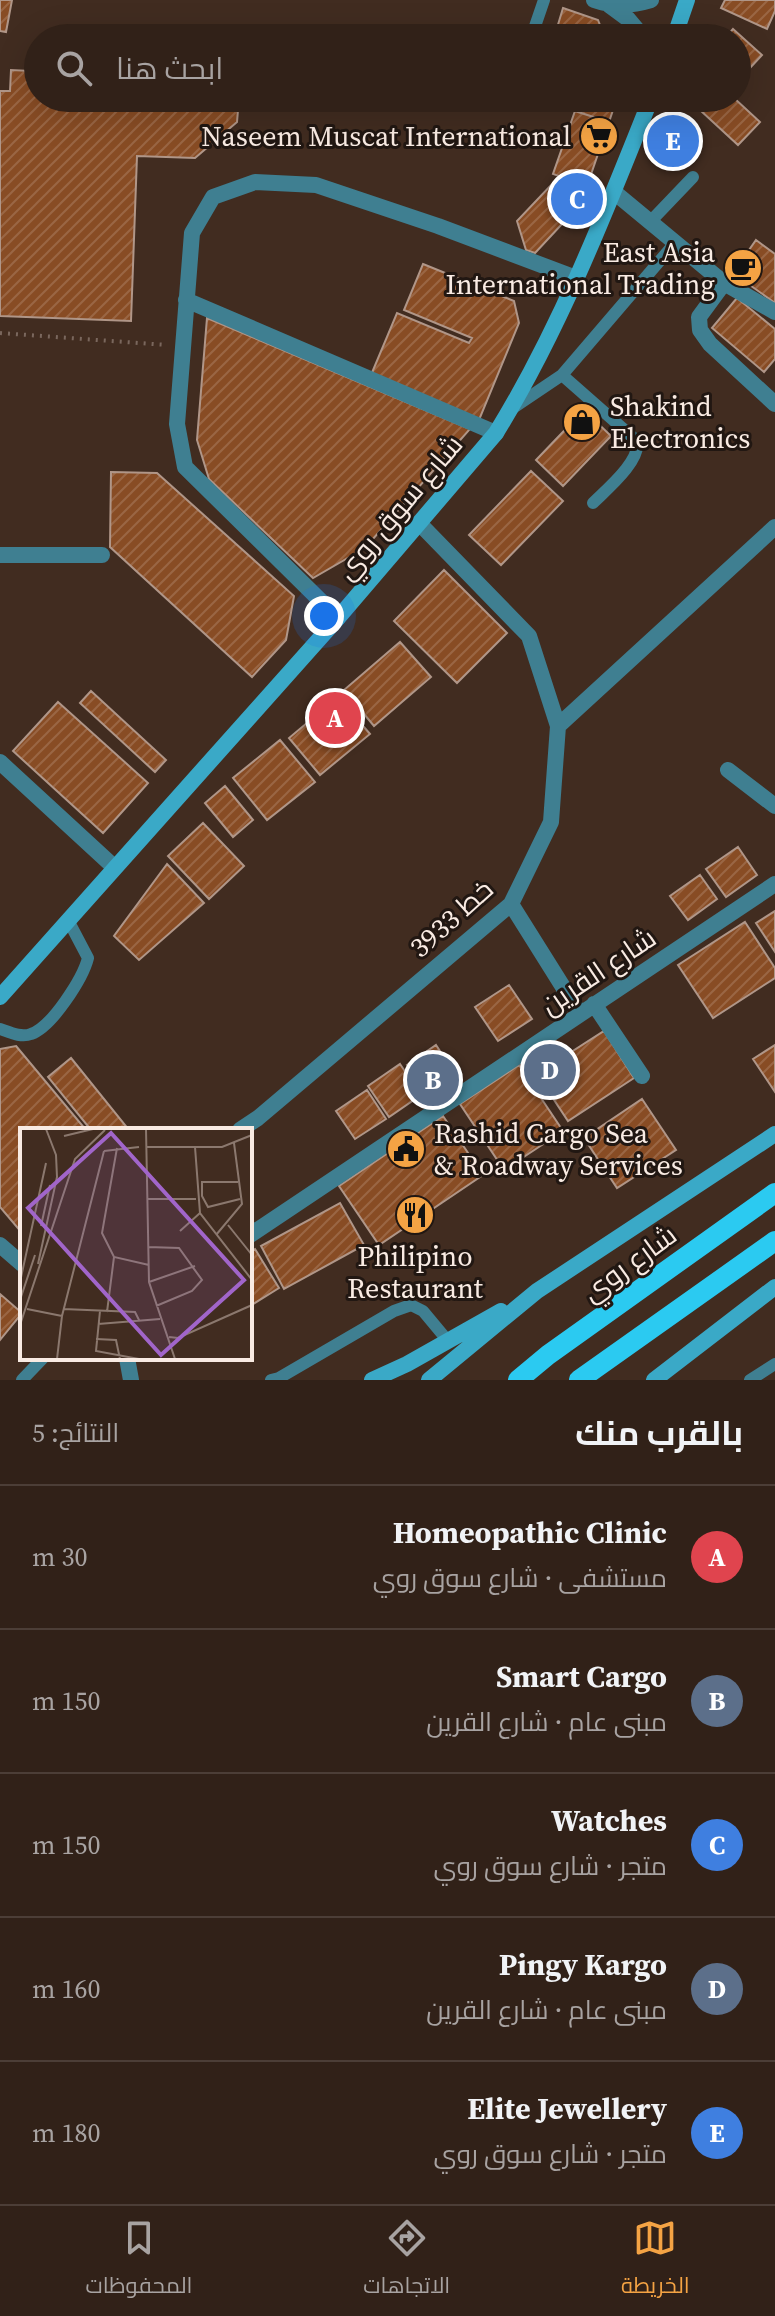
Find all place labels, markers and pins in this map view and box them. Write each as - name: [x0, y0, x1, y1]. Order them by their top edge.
- pin: E: [647, 111, 699, 171]
- supermarket icon: Naseem Muscat International: [578, 115, 620, 157]
- place label: Naseem Muscat International: [201, 117, 571, 155]
- pin: C: [551, 169, 603, 229]
- place label: East Asia International Trading: [445, 233, 716, 303]
- cafe icon: East Asia International Trading: [722, 247, 764, 289]
- place label: Shakind Electronics: [610, 387, 750, 457]
- shop icon: Shakind Electronics: [561, 401, 603, 443]
- pin: A: [309, 688, 361, 748]
- pin: D: [524, 1040, 576, 1100]
- pin: B: [407, 1050, 459, 1110]
- place label: Rashid Cargo Sea & Roadway Services: [434, 1114, 683, 1184]
- public building icon: Rashid Cargo Sea & Roadway Services: [385, 1128, 427, 1170]
- restaurant icon: Philipino Restaurant: [394, 1194, 436, 1236]
- place label: Philipino Restaurant: [347, 1237, 484, 1307]

